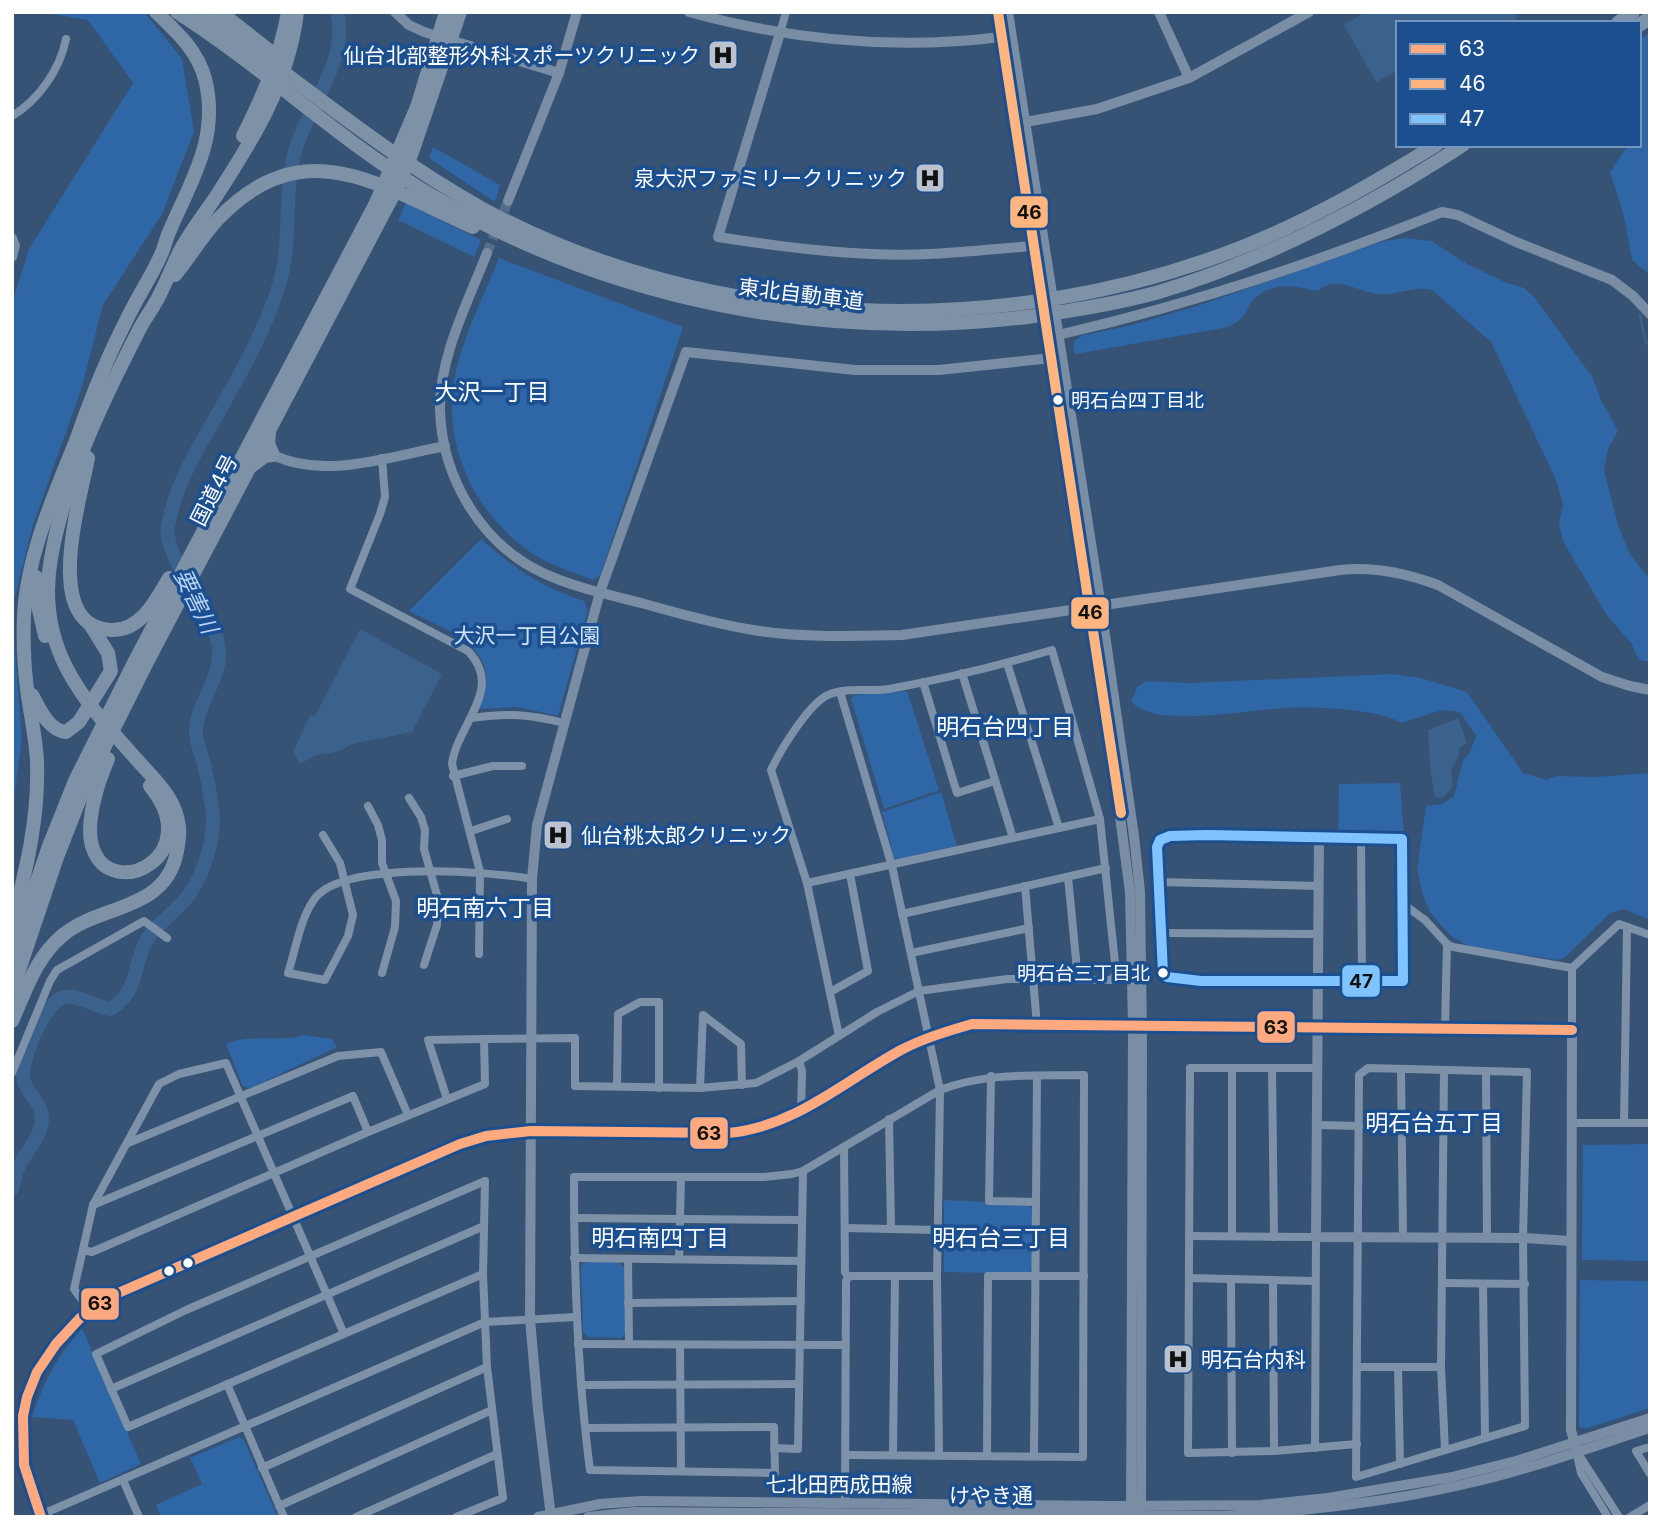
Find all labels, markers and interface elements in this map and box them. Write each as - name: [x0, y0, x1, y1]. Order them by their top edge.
- legend: [1396, 21, 1641, 147]
- text: 63: [1459, 36, 1485, 61]
- hospital icon: 仙台北部整形外科スポーツクリニック: [706, 38, 740, 72]
- place label: 仙台北部整形外科スポーツクリニック: [343, 43, 700, 68]
- text: 46: [1459, 71, 1486, 96]
- text: 47: [1459, 106, 1484, 131]
- hospital icon: 泉大沢ファミリークリニック: [913, 161, 947, 195]
- place label: 泉大沢ファミリークリニック: [634, 166, 907, 191]
- line badge: 46: [1009, 195, 1049, 229]
- text: 46: [1016, 201, 1042, 224]
- street label: 東北自動車道: [737, 274, 865, 314]
- district label: 大沢一丁目: [435, 378, 550, 406]
- place label: 明石台四丁目北: [1071, 389, 1204, 412]
- marker: 明石台四丁目北: [1051, 393, 1065, 407]
- street label: 国道4号: [185, 450, 243, 530]
- water label: 要害川: [168, 564, 225, 641]
- line badge: 46: [1070, 596, 1110, 630]
- text: 46: [1077, 601, 1103, 624]
- park label: 大沢一丁目公園: [454, 623, 601, 648]
- district label: 明石台四丁目: [936, 713, 1074, 741]
- hospital icon: 仙台桃太郎クリニック: [541, 818, 575, 852]
- place label: 仙台桃太郎クリニック: [581, 823, 791, 848]
- district label: 明石南六丁目: [416, 894, 554, 922]
- place label: 明石台三丁目北: [1017, 962, 1150, 985]
- line badge: 47: [1341, 964, 1381, 998]
- marker: 明石台三丁目北: [1156, 966, 1170, 980]
- text: 47: [1349, 970, 1373, 993]
- line badge: 63: [1256, 1010, 1296, 1044]
- text: 63: [1264, 1016, 1288, 1039]
- district label: 明石台五丁目: [1365, 1109, 1503, 1137]
- line badge: 63: [689, 1116, 729, 1150]
- text: 63: [697, 1122, 721, 1145]
- district label: 明石南四丁目: [591, 1224, 729, 1252]
- district label: 明石台三丁目: [932, 1224, 1070, 1252]
- unlabelled marker: [181, 1256, 195, 1270]
- unlabelled marker: [162, 1264, 176, 1278]
- line badge: 63: [80, 1287, 120, 1321]
- text: 63: [88, 1292, 112, 1315]
- hospital icon: 明石台内科: [1161, 1342, 1195, 1376]
- place label: 明石台内科: [1201, 1347, 1306, 1372]
- street label: 七北田西成田線: [766, 1472, 913, 1497]
- street label: けやき通: [949, 1483, 1033, 1508]

